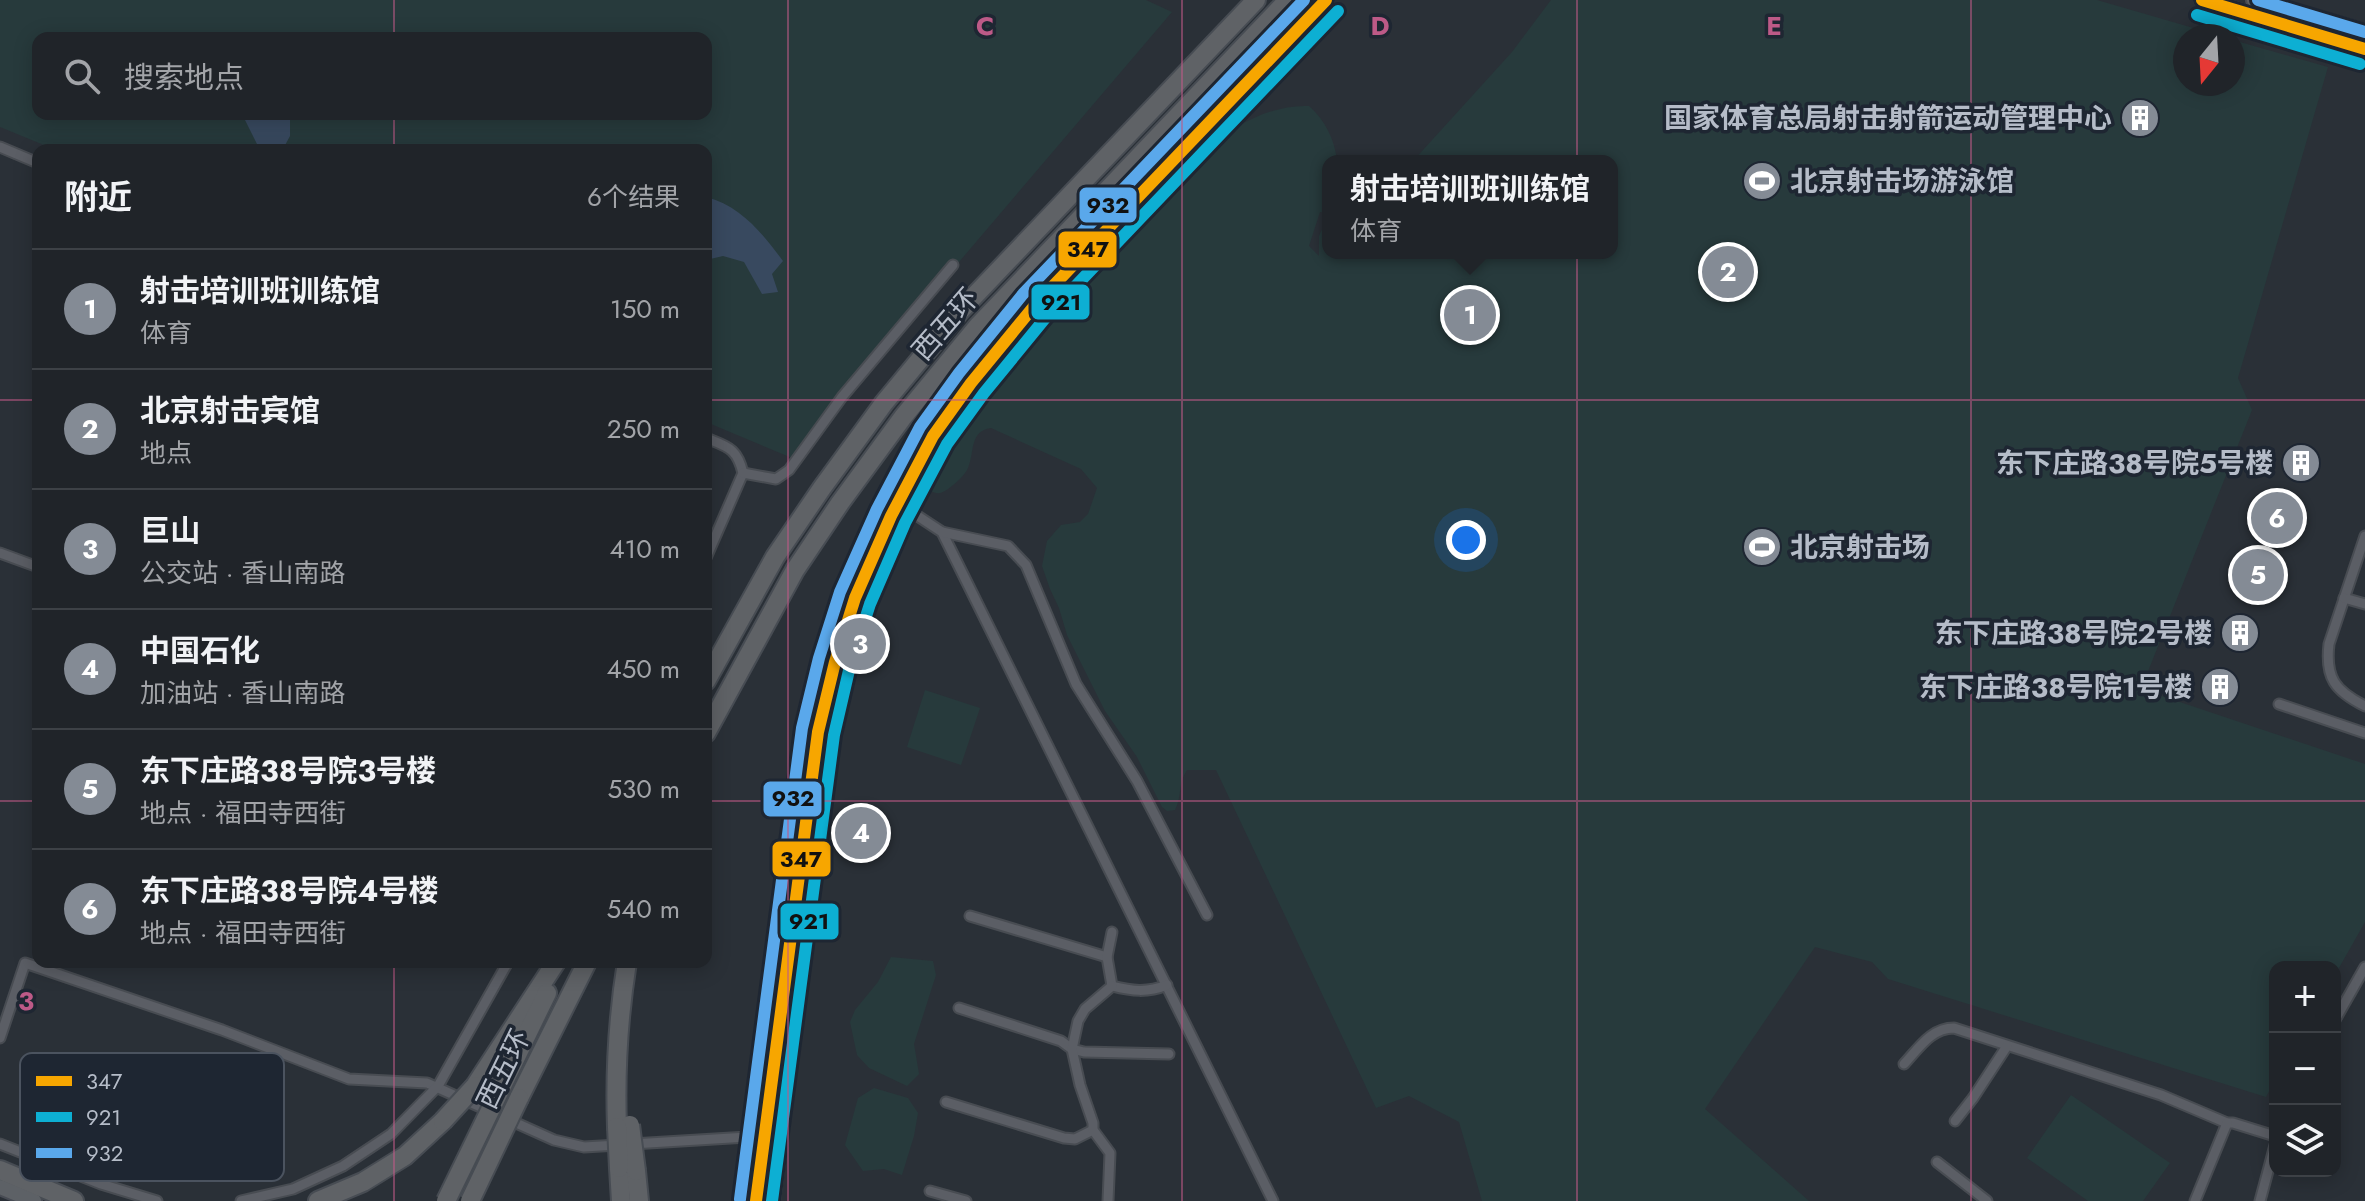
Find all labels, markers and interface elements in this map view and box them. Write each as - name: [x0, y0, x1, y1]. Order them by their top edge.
- text: C: [976, 7, 994, 45]
- text: D: [1370, 7, 1390, 45]
- text: E: [1766, 7, 1782, 45]
- north arrow: [2173, 24, 2245, 96]
- search box: [32, 32, 712, 120]
- icon: search: [60, 54, 104, 98]
- text: 搜索地点: [124, 56, 244, 99]
- building icon: 国家体育总局射击射箭运动管理中心: [2119, 97, 2161, 139]
- place label: 国家体育总局射击射箭运动管理中心: [1664, 98, 2112, 139]
- popup: [1322, 155, 1618, 259]
- sports icon: 北京射击场游泳馆: [1741, 160, 1783, 202]
- place label: 北京射击场游泳馆: [1790, 161, 2014, 202]
- text: 射击培训班训练馆: [1350, 167, 1590, 210]
- text: 附近: [64, 173, 132, 222]
- text: 6个结果: [587, 178, 680, 216]
- line badge: 932: [1078, 186, 1138, 224]
- text: 932: [1087, 189, 1129, 221]
- text: 体育: [1350, 212, 1402, 250]
- line badge: 347: [1057, 230, 1118, 269]
- text: 347: [1067, 233, 1110, 265]
- pin: 2: [1702, 242, 1754, 302]
- text: 射击培训班训练馆: [140, 269, 380, 312]
- street label: 西五环: [902, 279, 988, 369]
- line badge: 921: [1030, 283, 1091, 321]
- pin: 1: [1444, 285, 1496, 345]
- text: 921: [1041, 286, 1081, 318]
- text: 1: [83, 290, 97, 328]
- text: 150 m: [610, 290, 680, 328]
- text: 体育: [140, 314, 192, 352]
- text: 北京射击宾馆: [140, 389, 320, 432]
- text: 2: [81, 410, 99, 448]
- text: 250 m: [607, 410, 680, 448]
- text: 地点: [140, 434, 192, 472]
- building icon: 东下庄路38号院5号楼: [2280, 442, 2322, 484]
- place label: 东下庄路38号院5号楼: [1996, 443, 2273, 484]
- pin: 6: [2251, 488, 2303, 548]
- text: 巨山: [140, 509, 200, 552]
- your location: [1446, 520, 1486, 560]
- sports icon: 北京射击场: [1741, 526, 1783, 568]
- place label: 北京射击场: [1790, 527, 1930, 568]
- text: 3: [82, 530, 98, 568]
- text: 410 m: [609, 530, 680, 568]
- pin: 5: [2232, 545, 2284, 605]
- text: 公交站 · 香山南路: [140, 554, 345, 592]
- building icon: 东下庄路38号院2号楼: [2219, 612, 2261, 654]
- place label: 东下庄路38号院2号楼: [1935, 613, 2212, 654]
- pin: 3: [834, 614, 886, 674]
- text: 中国石化: [140, 629, 260, 672]
- text: 4: [81, 650, 99, 688]
- text: 450 m: [606, 650, 680, 688]
- building icon: 东下庄路38号院1号楼: [2199, 666, 2241, 708]
- place label: 东下庄路38号院1号楼: [1919, 667, 2192, 708]
- text: 加油站 · 香山南路: [140, 674, 345, 712]
- text: 东下庄路38号院3号楼: [140, 749, 436, 792]
- text: 5: [82, 770, 98, 808]
- text: 530 m: [607, 770, 680, 808]
- line badge: 932: [762, 780, 823, 818]
- text: 932: [772, 782, 814, 814]
- text: 地点 · 福田寺西街: [140, 794, 345, 832]
- pin: 4: [835, 803, 887, 863]
- line badge: 347: [771, 840, 832, 878]
- text: 347: [780, 843, 823, 875]
- text: 东下庄路38号院4号楼: [140, 869, 438, 912]
- text: 6: [81, 890, 99, 928]
- text: 540 m: [606, 890, 680, 928]
- line badge: 921: [779, 902, 840, 941]
- text: 921: [789, 905, 829, 937]
- text: 地点 · 福田寺西街: [140, 914, 345, 952]
- map controls: [2269, 961, 2341, 1177]
- button: +: [2269, 961, 2341, 1033]
- text: 3: [18, 982, 34, 1020]
- street label: 西五环: [467, 1022, 540, 1116]
- button: −: [2269, 1033, 2341, 1105]
- legend: [20, 1053, 284, 1181]
- text: 347: [86, 1065, 123, 1097]
- text: 921: [86, 1101, 121, 1133]
- button: layers: [2269, 1105, 2341, 1177]
- text: 932: [86, 1137, 123, 1169]

